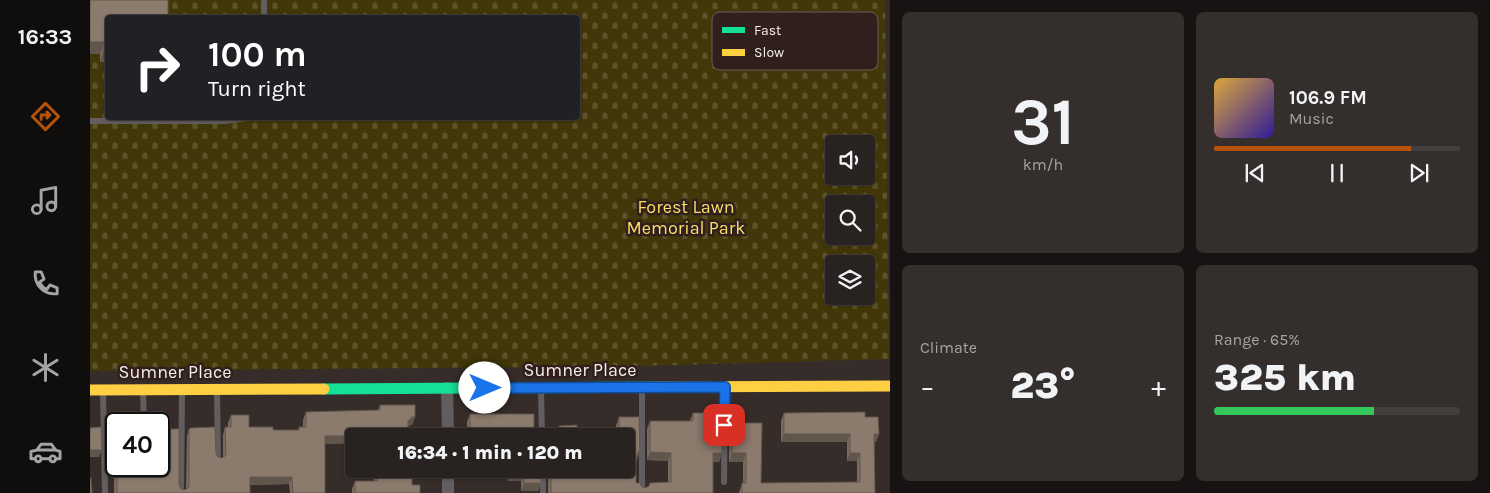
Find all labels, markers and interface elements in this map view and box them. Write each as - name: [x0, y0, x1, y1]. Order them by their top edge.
- legend: [712, 12, 878, 70]
- text: Fast: [754, 22, 781, 39]
- text: 16:33: [18, 24, 72, 50]
- text: 100 m: [208, 34, 307, 75]
- icon: right: [125, 35, 190, 100]
- text: Slow: [754, 44, 784, 61]
- text: Turn right: [208, 76, 306, 102]
- text: 31: [1011, 84, 1075, 160]
- text: 106.9 FM: [1289, 87, 1367, 109]
- icon: directions: [28, 99, 63, 134]
- text: Music: [1289, 109, 1334, 128]
- map controls: [825, 135, 875, 305]
- button: sound: [825, 135, 875, 185]
- text: km/h: [1023, 155, 1063, 174]
- icon: previous: [1241, 159, 1269, 187]
- icon: pause: [1323, 159, 1351, 187]
- icon: next: [1405, 159, 1433, 187]
- icon: music: [28, 183, 63, 218]
- button: search: [825, 195, 875, 245]
- park label: Forest Lawn Memorial Park: [627, 196, 745, 239]
- button: layers: [825, 255, 875, 305]
- icon: phone: [28, 266, 63, 301]
- text: Range · 65%: [1214, 330, 1300, 349]
- text: Climate: [920, 338, 977, 357]
- icon: climate: [28, 350, 63, 385]
- text: 325 km: [1214, 355, 1356, 400]
- street label: Sumner Place: [524, 359, 636, 381]
- street label: Sumner Place: [119, 361, 231, 383]
- position arrow: [458, 361, 510, 413]
- text: 23°: [1010, 363, 1076, 408]
- text: −: [920, 370, 935, 403]
- text: +: [1151, 370, 1166, 403]
- pin: [703, 404, 745, 446]
- icon: arrive: [710, 411, 738, 439]
- speed limit sign: 40: [105, 412, 170, 477]
- icon: car: [28, 434, 63, 469]
- text: 16:34 · 1 min · 120 m: [397, 442, 583, 464]

